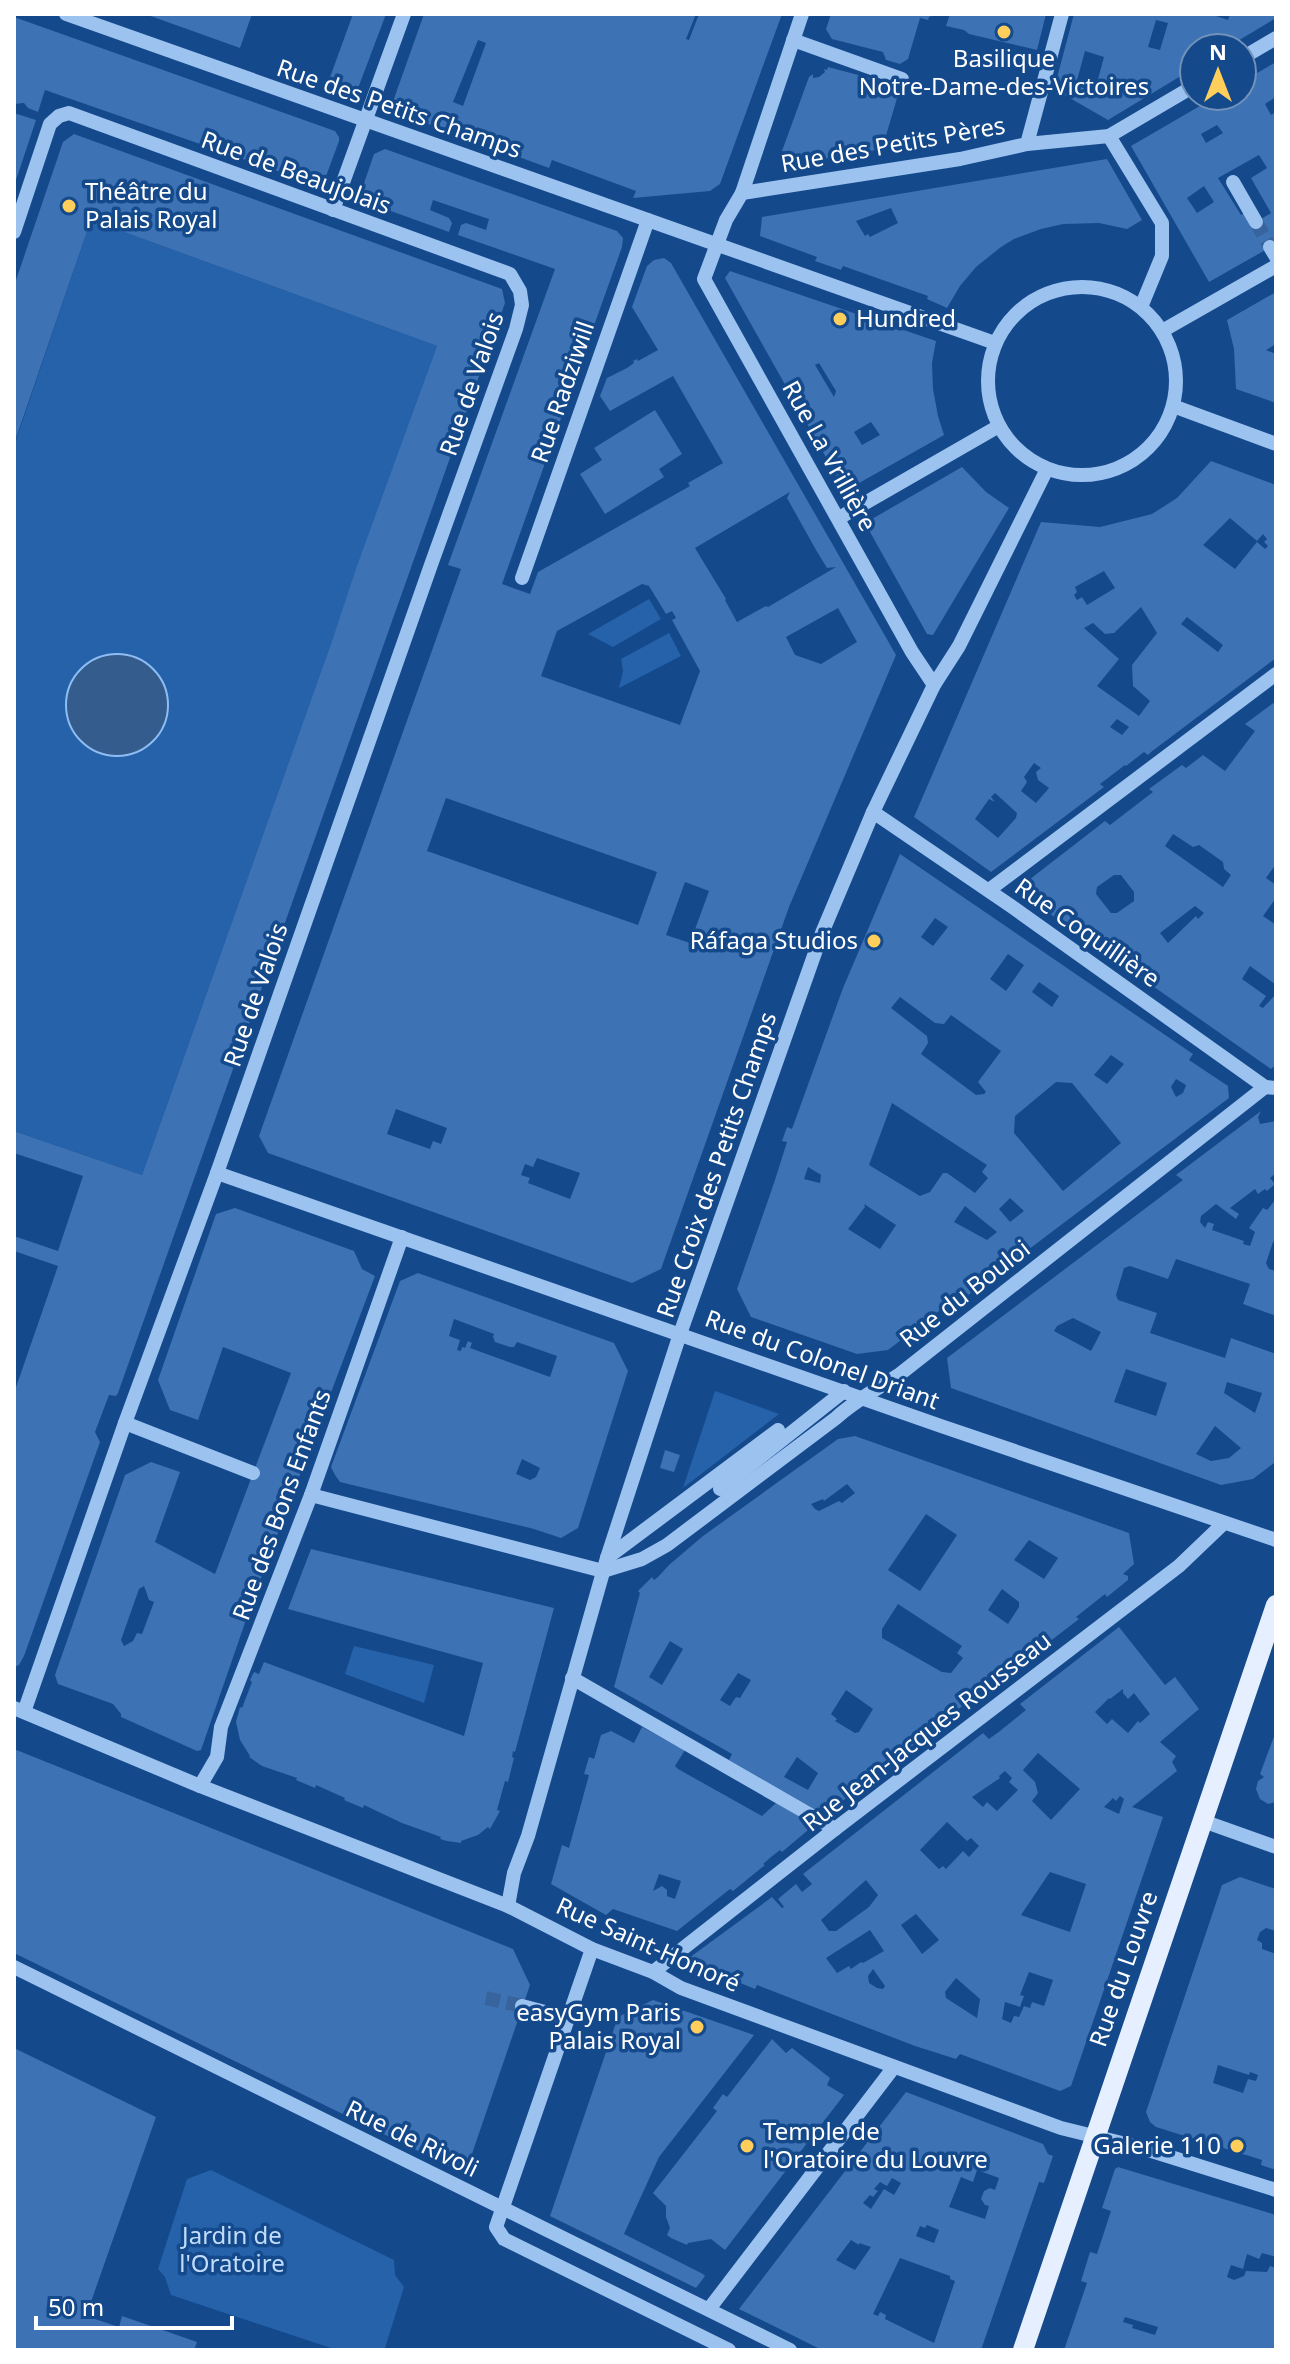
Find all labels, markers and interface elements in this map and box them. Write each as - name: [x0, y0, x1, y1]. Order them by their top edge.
- marker: Basilique Notre-Dame-des-Victoires: [995, 23, 1013, 41]
- north arrow: [1178, 32, 1258, 112]
- text: N: [1209, 36, 1227, 66]
- place label: Basilique Notre-Dame-des-Victoires: [859, 41, 1149, 102]
- street label: Rue des Petits Champs: [273, 50, 526, 165]
- street label: Rue des Petits Pères: [778, 108, 1008, 180]
- street label: Rue de Beaujolais: [197, 122, 396, 221]
- place label: Théâtre du Palais Royal: [85, 174, 217, 235]
- marker: Théâtre du Palais Royal: [60, 197, 78, 215]
- place label: Hundred: [856, 301, 956, 334]
- street label: Rue de Valois: [431, 307, 511, 460]
- marker: Hundred: [831, 310, 849, 328]
- street label: Rue Radziwill: [522, 316, 601, 467]
- street label: Rue La Vrillière: [775, 374, 885, 536]
- street label: Rue Coquillière: [1009, 869, 1167, 994]
- street label: Rue de Valois: [215, 918, 295, 1071]
- place label: Ráfaga Studios: [690, 923, 858, 956]
- marker: Ráfaga Studios: [865, 932, 883, 950]
- street label: Rue Croix des Petits Champs: [648, 1007, 783, 1322]
- street label: Rue du Bouloi: [892, 1231, 1036, 1354]
- street label: Rue du Colonel Driant: [701, 1301, 945, 1416]
- street label: Rue des Bons Enfants: [224, 1385, 338, 1624]
- street label: Rue Jean-Jacques Rousseau: [795, 1623, 1057, 1838]
- street label: Rue du Louvre: [1081, 1886, 1165, 2051]
- street label: Rue Saint-Honoré: [551, 1888, 746, 1999]
- place label: easyGym Paris Palais Royal: [516, 1995, 681, 2056]
- marker: easyGym Paris Palais Royal: [688, 2018, 706, 2036]
- street label: Rue de Rivoli: [341, 2091, 485, 2184]
- place label: Temple de l'Oratoire du Louvre: [763, 2114, 988, 2175]
- place label: Galerie 110: [1093, 2128, 1221, 2161]
- marker: Temple de l'Oratoire du Louvre: [738, 2137, 756, 2155]
- marker: Galerie 110: [1228, 2137, 1246, 2155]
- park label: Jardin de l'Oratoire: [179, 2218, 285, 2279]
- scale bar: [36, 2280, 232, 2330]
- text: 50 m: [48, 2290, 104, 2323]

